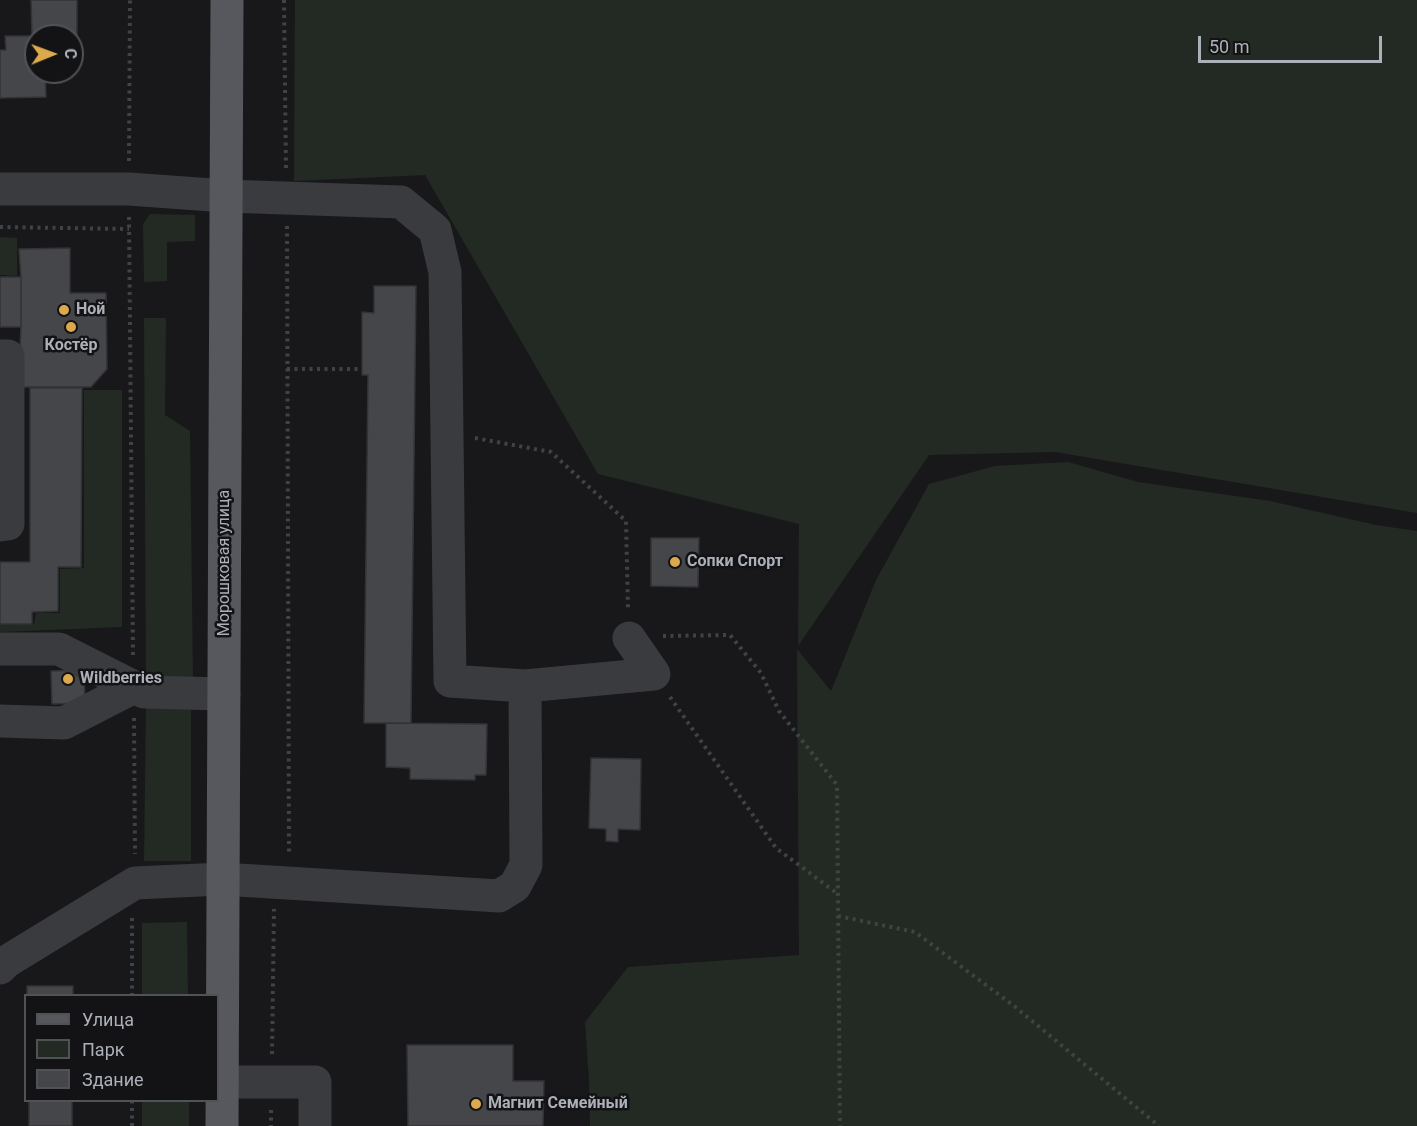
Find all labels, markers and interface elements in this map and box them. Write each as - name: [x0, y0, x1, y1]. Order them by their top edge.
- north arrow: [24, 24, 84, 84]
- scale bar: [1201, 24, 1386, 62]
- text: 50 m: [1209, 36, 1249, 57]
- text: С: [61, 48, 80, 59]
- place label: Ной: [76, 300, 105, 320]
- marker: Ной: [57, 303, 71, 317]
- marker: Костёр: [64, 320, 78, 334]
- place label: Костёр: [45, 336, 97, 356]
- street label: Морошковая улица: [215, 490, 235, 636]
- place label: Сопки Спорт: [687, 552, 783, 572]
- marker: Сопки Спорт: [668, 555, 682, 569]
- place label: Wildberriеs: [80, 669, 162, 689]
- marker: Wildberriеs: [61, 672, 75, 686]
- legend: [24, 994, 219, 1102]
- text: Улица: [82, 1009, 134, 1030]
- text: Парк: [82, 1039, 124, 1060]
- text: Здание: [82, 1069, 144, 1090]
- place label: Магнит Семейный: [488, 1094, 628, 1114]
- marker: Магнит Семейный: [469, 1097, 483, 1111]

